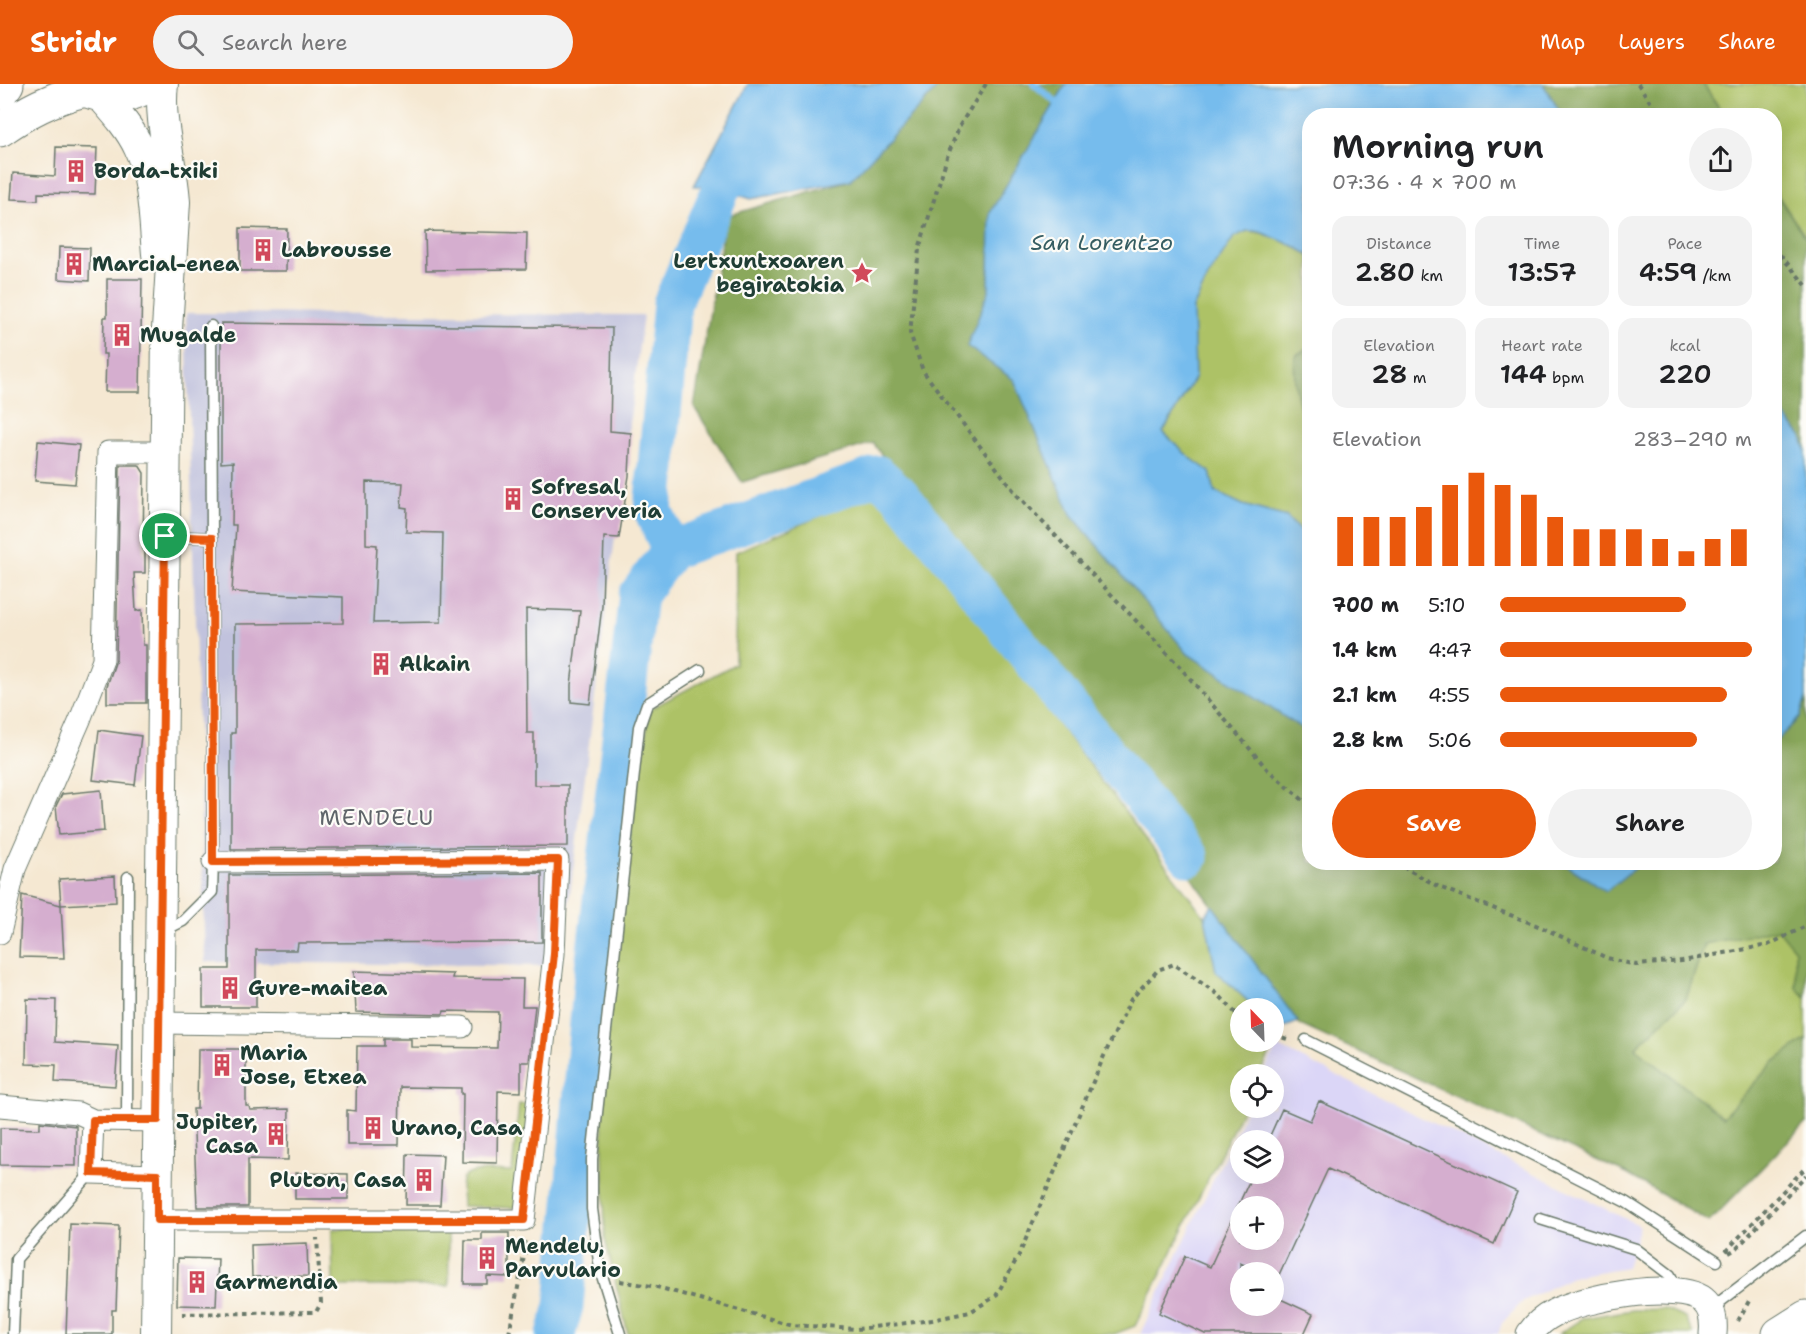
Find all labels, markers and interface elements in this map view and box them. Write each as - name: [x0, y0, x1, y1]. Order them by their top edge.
- search box: [153, 15, 573, 69]
- text: Stridr: [30, 23, 117, 61]
- icon: search: [174, 26, 207, 59]
- text: Search here: [222, 28, 348, 57]
- text: Map: [1540, 28, 1585, 56]
- text: Layers: [1618, 28, 1685, 56]
- text: Share: [1718, 28, 1776, 56]
- text: Morning run: [1332, 124, 1544, 169]
- button: share: [1689, 128, 1752, 191]
- place label: Borda-txiki: [94, 157, 218, 185]
- building icon: Borda-txiki: [63, 158, 89, 184]
- text: 07:36 · 4 × 700 m: [1332, 169, 1516, 195]
- water label: San Lorentzo: [1031, 228, 1173, 257]
- text: Distance: [1366, 233, 1432, 254]
- text: Time: [1524, 233, 1560, 254]
- text: Pace: [1667, 233, 1703, 254]
- place label: Labrousse: [281, 236, 392, 264]
- building icon: Labrousse: [250, 237, 276, 263]
- place label: Lertxuntxoaren begiratokia: [673, 247, 845, 299]
- place label: Marcial-enea: [92, 250, 240, 278]
- building icon: Marcial-enea: [61, 251, 87, 277]
- text: 2.80: [1355, 254, 1415, 289]
- text: 13:57: [1507, 254, 1577, 289]
- text: 4:59: [1639, 254, 1697, 289]
- place icon: Lertxuntxoaren begiratokia: [849, 260, 875, 286]
- text: km: [1415, 265, 1443, 286]
- text: /km: [1697, 265, 1731, 286]
- place label: Mugalde: [140, 321, 236, 349]
- building icon: Mugalde: [109, 322, 135, 348]
- text: Elevation: [1363, 335, 1435, 356]
- text: Heart rate: [1501, 335, 1583, 356]
- text: kcal: [1669, 335, 1701, 356]
- text: 28: [1371, 356, 1407, 391]
- text: 144: [1500, 356, 1547, 391]
- text: 220: [1658, 356, 1712, 391]
- text: m: [1407, 367, 1427, 388]
- text: bpm: [1547, 367, 1584, 388]
- text: Elevation: [1332, 426, 1422, 452]
- text: 283–290 m: [1633, 426, 1752, 452]
- place label: Sofresal, Conserveria: [531, 473, 662, 525]
- building icon: Sofresal, Conserveria: [500, 486, 526, 512]
- pin: [139, 510, 190, 561]
- icon: arrive: [148, 519, 181, 552]
- text: 700 m: [1332, 592, 1399, 618]
- text: 5:10: [1428, 592, 1465, 618]
- text: 1.4 km: [1332, 637, 1397, 663]
- text: 4:47: [1428, 637, 1472, 663]
- place label: Alkain: [399, 650, 470, 678]
- building icon: Alkain: [368, 651, 394, 677]
- text: 2.1 km: [1332, 682, 1397, 708]
- text: 4:55: [1428, 682, 1470, 708]
- text: 2.8 km: [1332, 727, 1403, 753]
- text: 5:06: [1428, 727, 1472, 753]
- button: Save: [1332, 789, 1536, 858]
- button: Share: [1548, 789, 1752, 858]
- district label: MENDELU: [319, 803, 435, 832]
- place label: Gure-maitea: [248, 974, 388, 1002]
- building icon: Gure-maitea: [217, 975, 243, 1001]
- north arrow: [1230, 998, 1284, 1052]
- map controls: [1230, 998, 1284, 1316]
- place label: Maria Jose, Etxea: [240, 1039, 367, 1091]
- building icon: Maria Jose, Etxea: [209, 1052, 235, 1078]
- button: locate: [1230, 1064, 1284, 1118]
- place label: Jupiter, Casa: [176, 1108, 259, 1160]
- place label: Urano, Casa: [391, 1114, 523, 1142]
- building icon: Urano, Casa: [360, 1115, 386, 1141]
- building icon: Jupiter, Casa: [263, 1121, 289, 1147]
- button: layers: [1230, 1130, 1284, 1184]
- place label: Pluton, Casa: [270, 1166, 407, 1194]
- building icon: Pluton, Casa: [411, 1167, 437, 1193]
- button: +: [1230, 1196, 1284, 1250]
- place label: Mendelu, Parvulario: [505, 1232, 621, 1284]
- building icon: Mendelu, Parvulario: [474, 1245, 500, 1271]
- button: −: [1230, 1262, 1284, 1316]
- place label: Garmendia: [215, 1268, 338, 1296]
- building icon: Garmendia: [184, 1269, 210, 1295]

